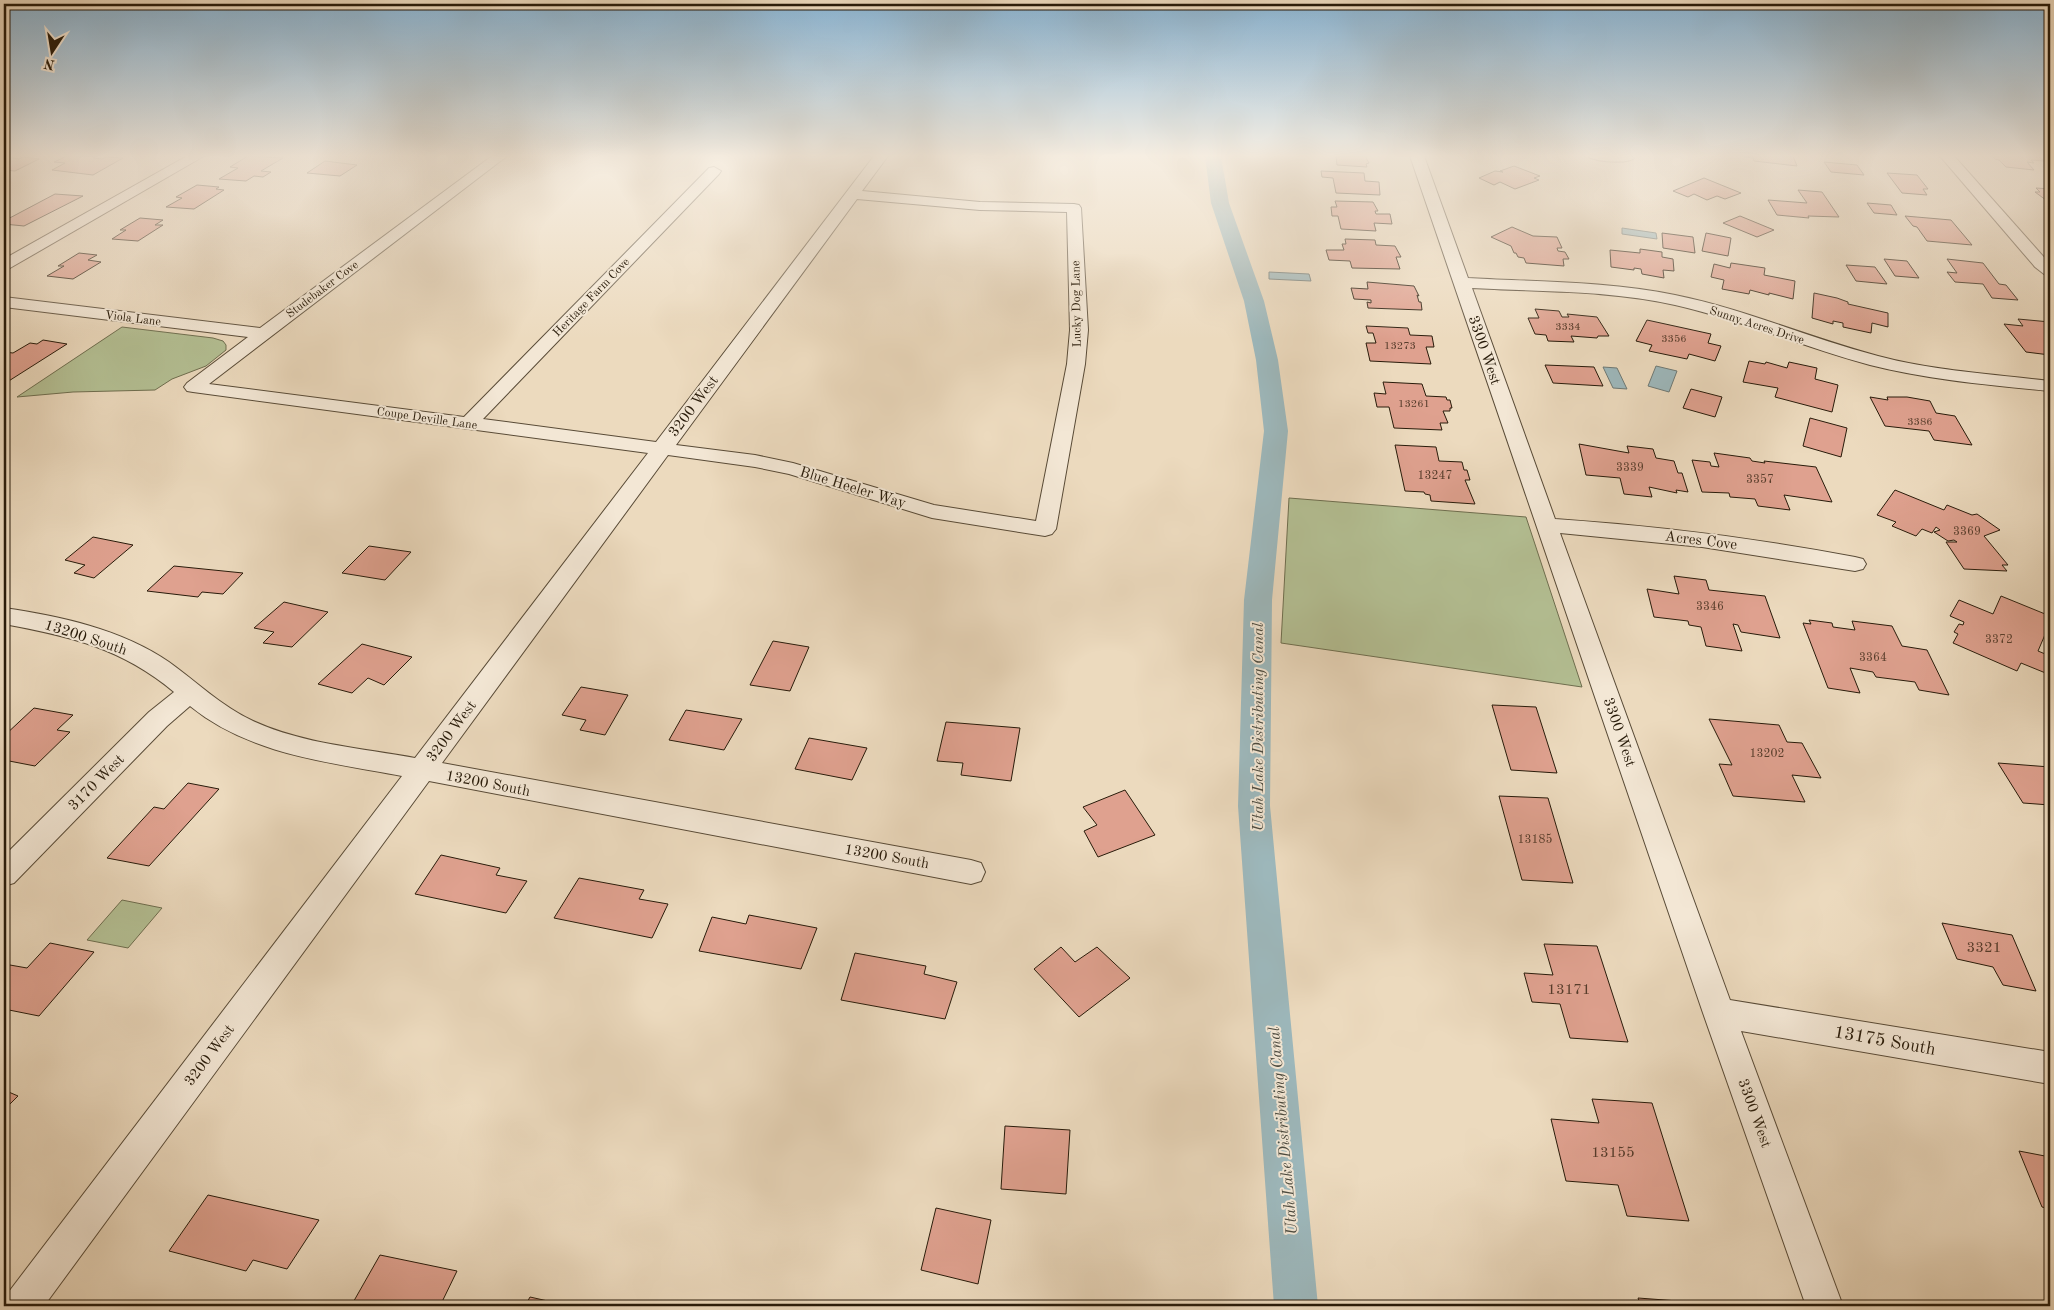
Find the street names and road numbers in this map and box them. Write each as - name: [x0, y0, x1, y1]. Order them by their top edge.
- street label: Heritage Farm Cove: [551, 256, 633, 339]
- street label: Studebaker Cove: [284, 259, 361, 321]
- street label: Lucky Dog Lane: [1070, 260, 1084, 347]
- street label: Sunny Acres Drive: [1708, 305, 1806, 347]
- street label: Viola Lane: [104, 310, 162, 328]
- street label: 3300 West: [1465, 314, 1502, 387]
- street label: 3200 West: [666, 374, 722, 440]
- street label: Coupe Deville Lane: [376, 406, 478, 432]
- street label: Blue Heeler Way: [798, 465, 908, 512]
- street label: Acres Cove: [1664, 530, 1738, 553]
- street label: 13200 South: [42, 618, 129, 659]
- street label: 3300 West: [1600, 696, 1637, 769]
- street label: 3200 West: [424, 699, 480, 765]
- street label: 3170 West: [66, 752, 128, 814]
- street label: 13200 South: [444, 769, 531, 800]
- street label: 13200 South: [843, 843, 930, 872]
- street label: 3200 West: [182, 1023, 238, 1089]
- street label: 13175 South: [1833, 1023, 1937, 1059]
- street label: 3300 West: [1734, 1077, 1773, 1150]

